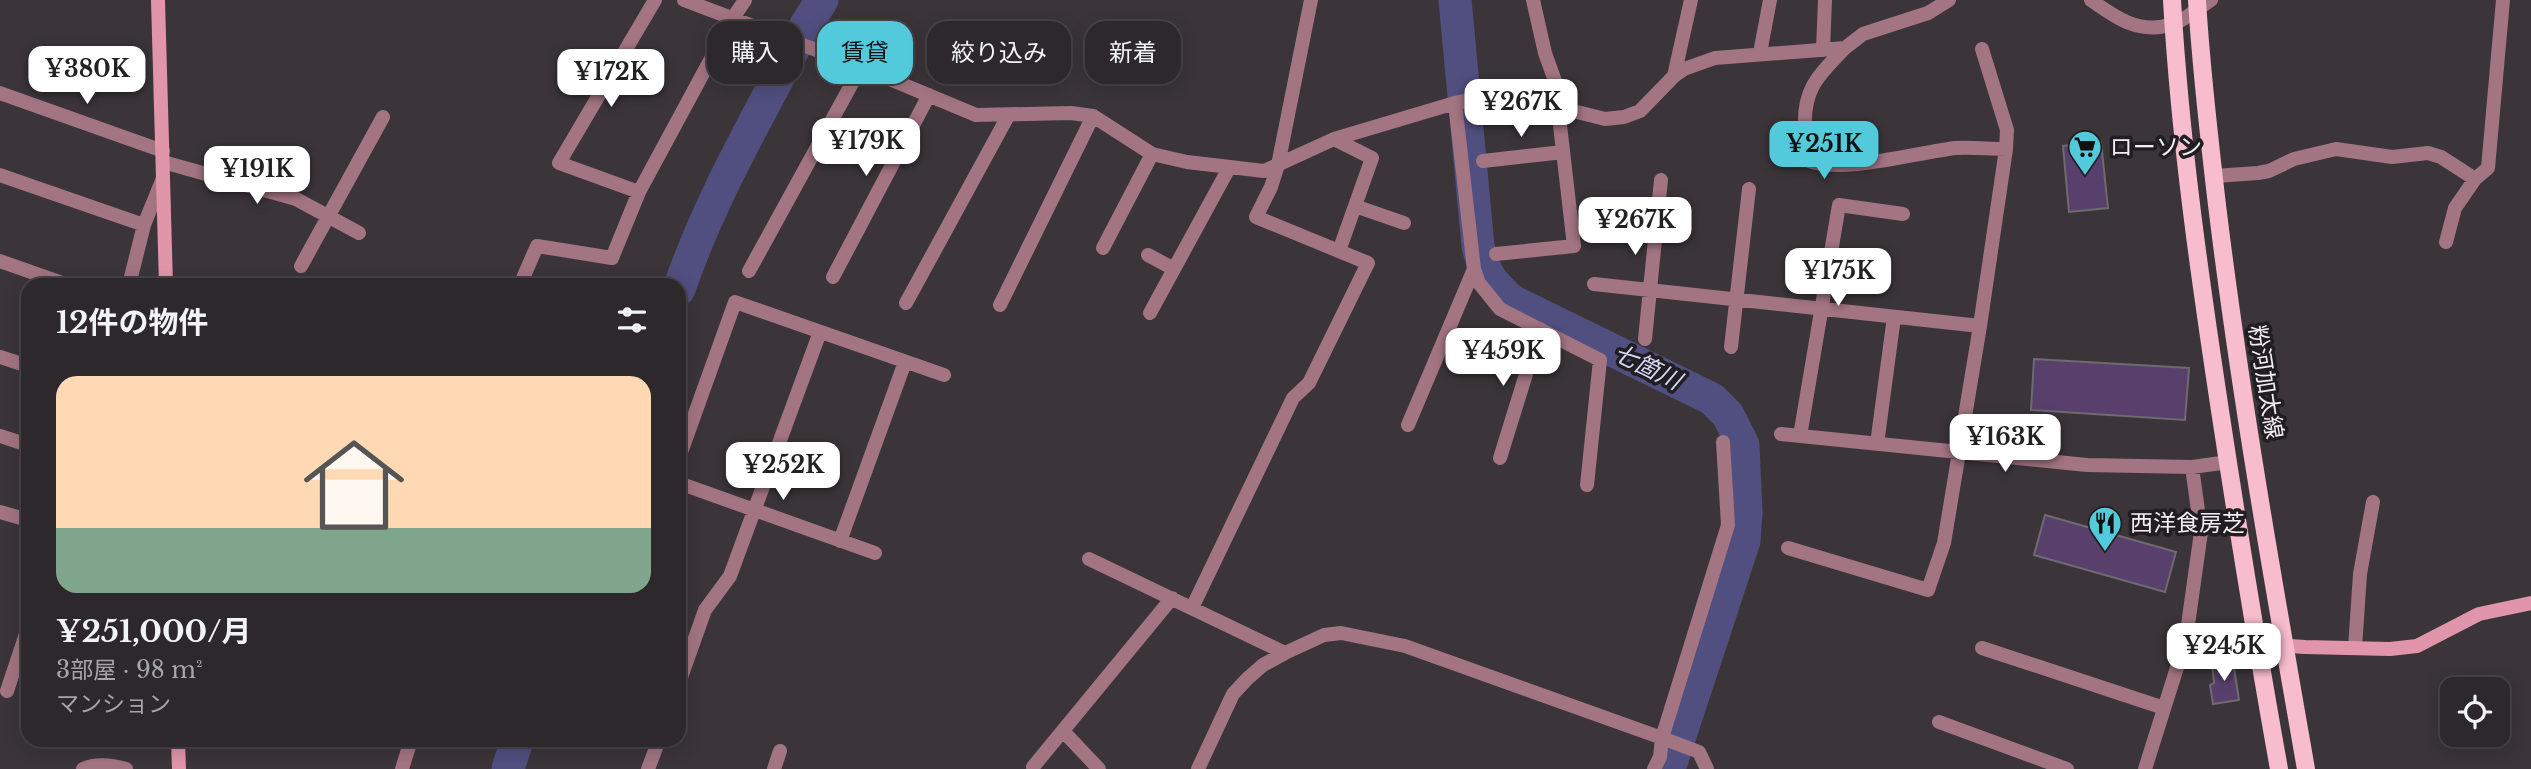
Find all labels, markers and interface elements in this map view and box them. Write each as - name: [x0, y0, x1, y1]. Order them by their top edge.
- chip: 購入: [707, 21, 803, 84]
- chip: 賃貸: [817, 21, 913, 84]
- chip: 絞り込み: [927, 21, 1071, 84]
- chip: 新着: [1085, 21, 1181, 84]
- pin: ¥380K: [38, 46, 136, 106]
- pin: ¥172K: [562, 50, 660, 109]
- text: ¥380K: [44, 55, 130, 83]
- text: ¥172K: [573, 58, 649, 86]
- pin: ¥267K: [1472, 80, 1570, 139]
- text: ¥267K: [1481, 88, 1561, 116]
- pin: ¥179K: [817, 118, 915, 178]
- pin: ¥251K: [1775, 122, 1873, 181]
- text: ¥179K: [828, 127, 904, 155]
- supermarket icon: ローソン: [2066, 128, 2104, 177]
- text: ¥251K: [1785, 130, 1863, 158]
- place label: ローソン: [2110, 133, 2202, 161]
- pin: ¥191K: [208, 146, 306, 206]
- text: ¥191K: [220, 155, 294, 183]
- pin: ¥267K: [1586, 198, 1684, 257]
- text: ¥267K: [1595, 206, 1675, 234]
- pin: ¥175K: [1789, 248, 1887, 308]
- text: ¥175K: [1801, 257, 1875, 285]
- icon: filters: [613, 301, 651, 339]
- text: 12件の物件: [56, 304, 209, 341]
- street label: 粉河加太線: [2243, 323, 2289, 441]
- pin: ¥459K: [1454, 328, 1552, 388]
- text: ¥459K: [1462, 337, 1544, 365]
- water label: 七箇川: [1609, 338, 1689, 397]
- pin: ¥163K: [1956, 414, 2054, 474]
- icon: home: [291, 422, 417, 548]
- text: ¥163K: [1966, 423, 2044, 451]
- pin: ¥252K: [734, 442, 832, 502]
- text: ¥252K: [742, 451, 824, 479]
- restaurant icon: 西洋食房芝: [2086, 504, 2124, 553]
- place label: 西洋食房芝: [2130, 509, 2245, 537]
- text: ¥251,000/月: [56, 613, 252, 650]
- pin: ¥245K: [2175, 624, 2273, 683]
- text: ¥245K: [2183, 632, 2265, 660]
- text: 3部屋 · 98 m²: [56, 656, 203, 684]
- map controls: [2440, 677, 2510, 747]
- button: locate: [2440, 677, 2510, 747]
- text: マンション: [56, 690, 171, 718]

